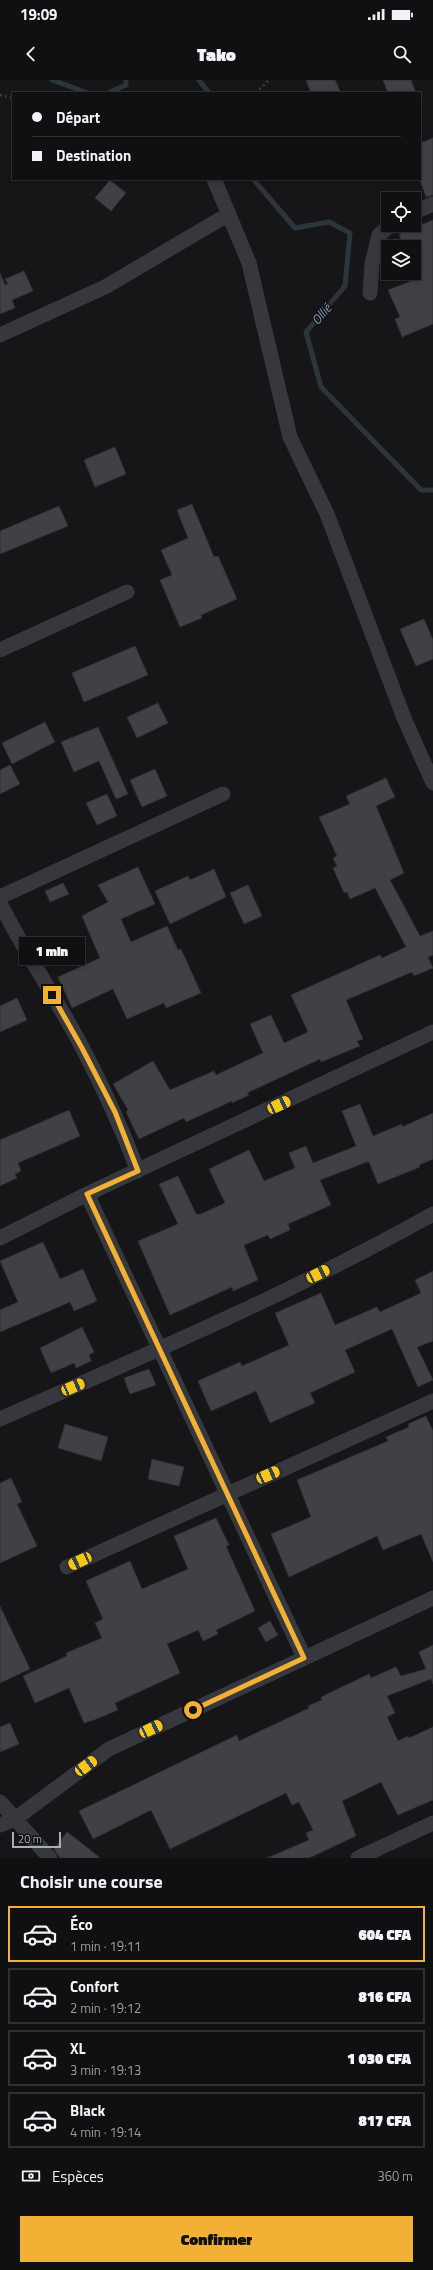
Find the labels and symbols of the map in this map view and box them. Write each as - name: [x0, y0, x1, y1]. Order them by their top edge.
- water label: Ollié: [306, 298, 337, 329]
- callout: 1 min: [19, 937, 85, 965]
- route end: [43, 986, 61, 1004]
- car: [266, 1094, 292, 1116]
- car: [305, 1263, 331, 1285]
- car: [60, 1377, 86, 1397]
- car: [255, 1465, 281, 1485]
- car: [67, 1550, 93, 1572]
- route start: [184, 1701, 202, 1719]
- car: [138, 1718, 164, 1740]
- car: [73, 1754, 99, 1778]
- scale bar: [12, 1830, 61, 1849]

